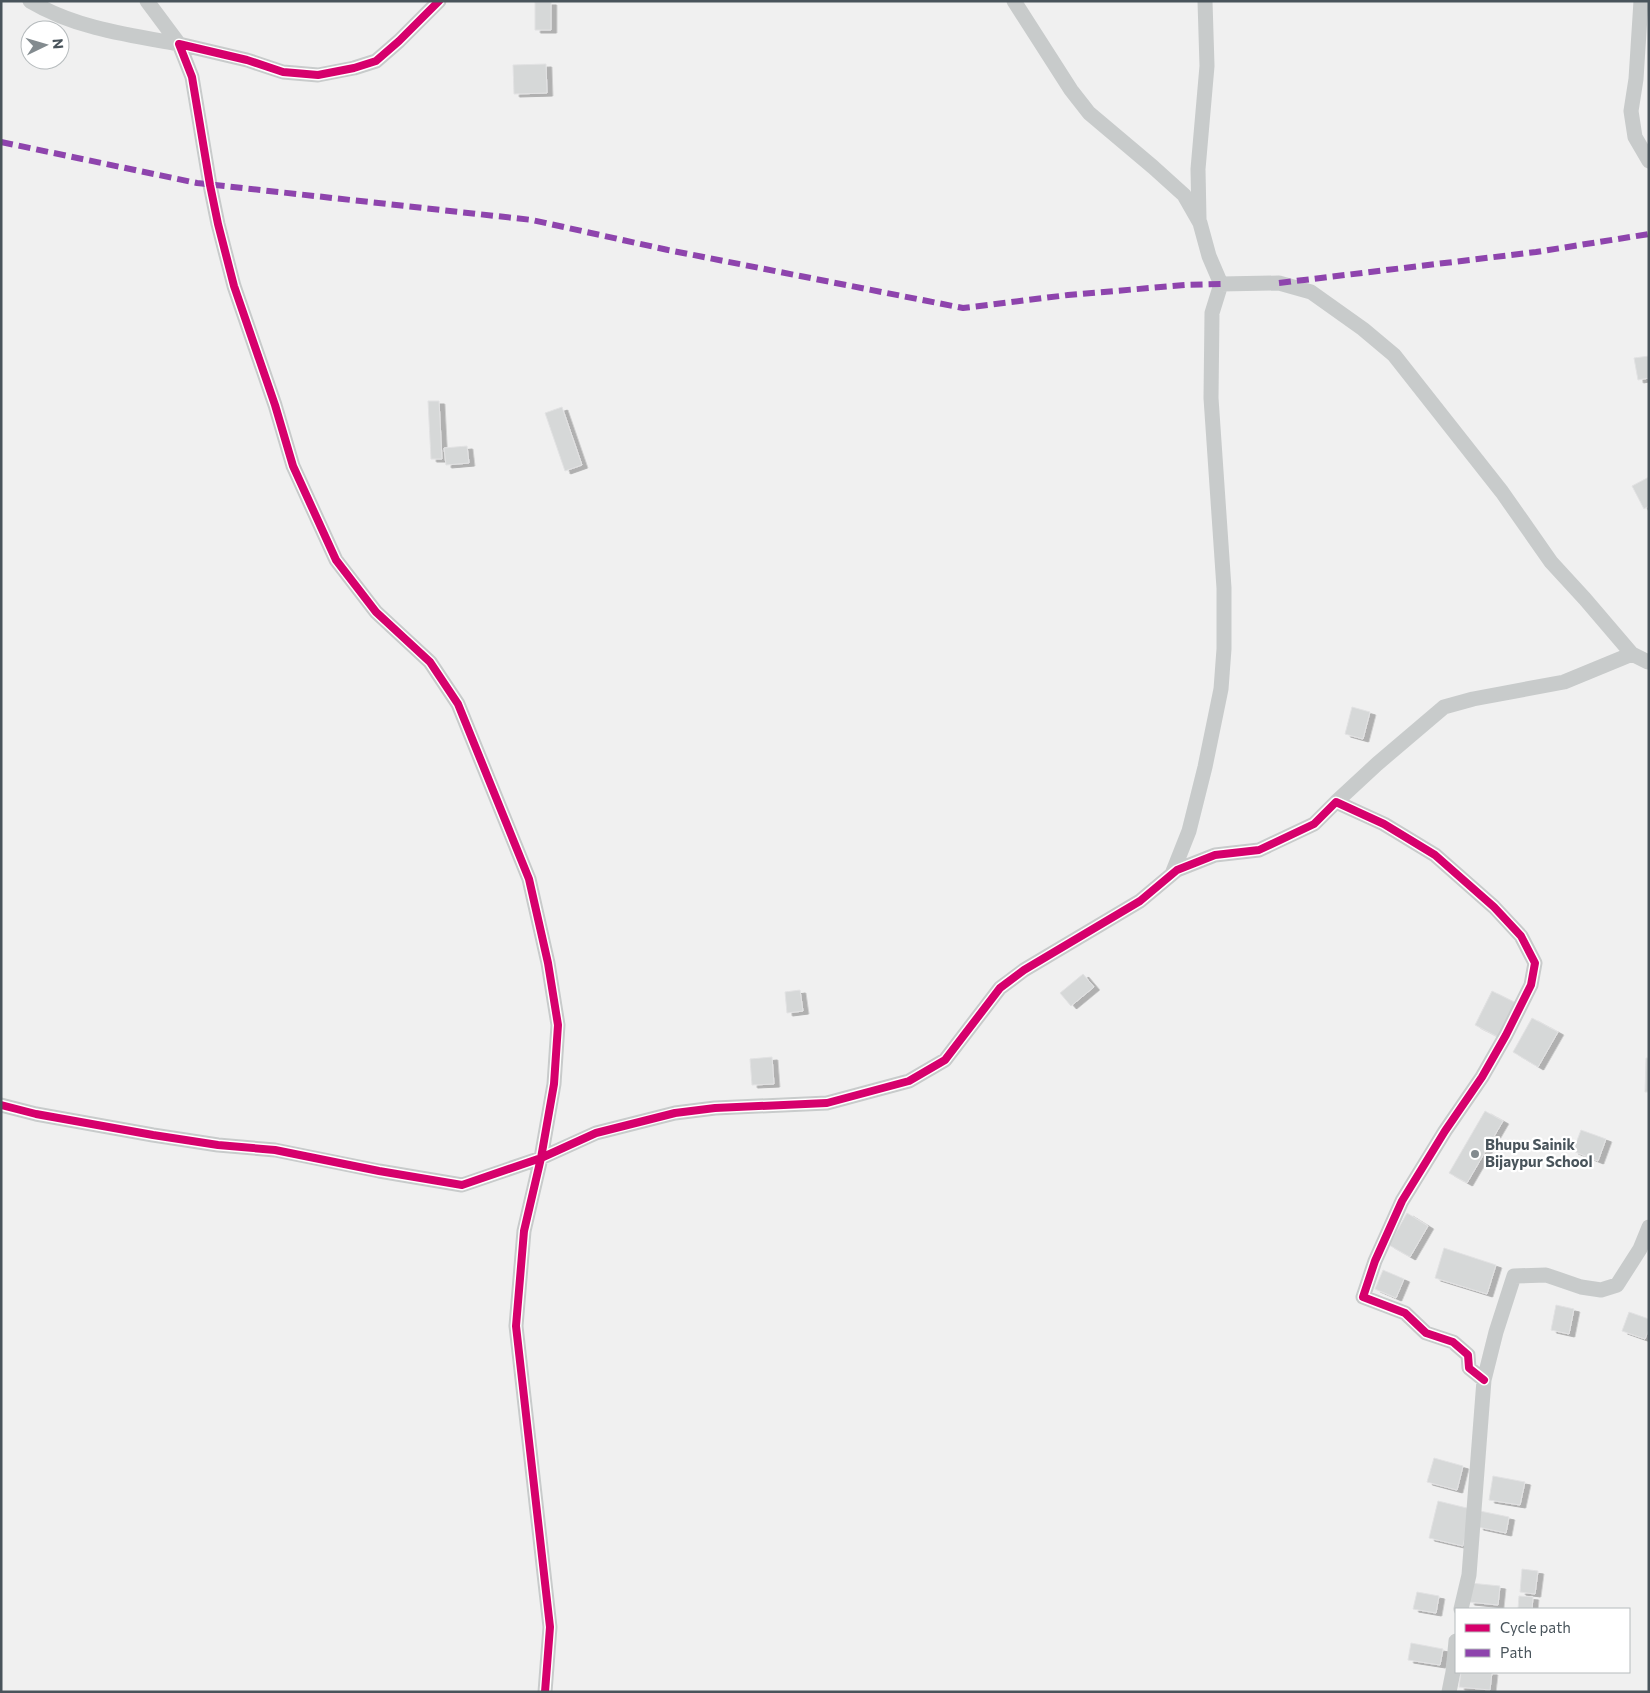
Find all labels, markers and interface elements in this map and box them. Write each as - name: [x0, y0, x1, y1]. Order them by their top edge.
- north arrow: [20, 20, 70, 70]
- text: N: [50, 38, 67, 50]
- place label: Bhupu Sainik Bijaypur School: [1485, 1135, 1593, 1170]
- marker: Bhupu Sainik Bijaypur School: [1469, 1148, 1481, 1160]
- legend: [1455, 1608, 1630, 1673]
- text: Cycle path: [1500, 1618, 1571, 1636]
- text: Path: [1500, 1643, 1532, 1661]

